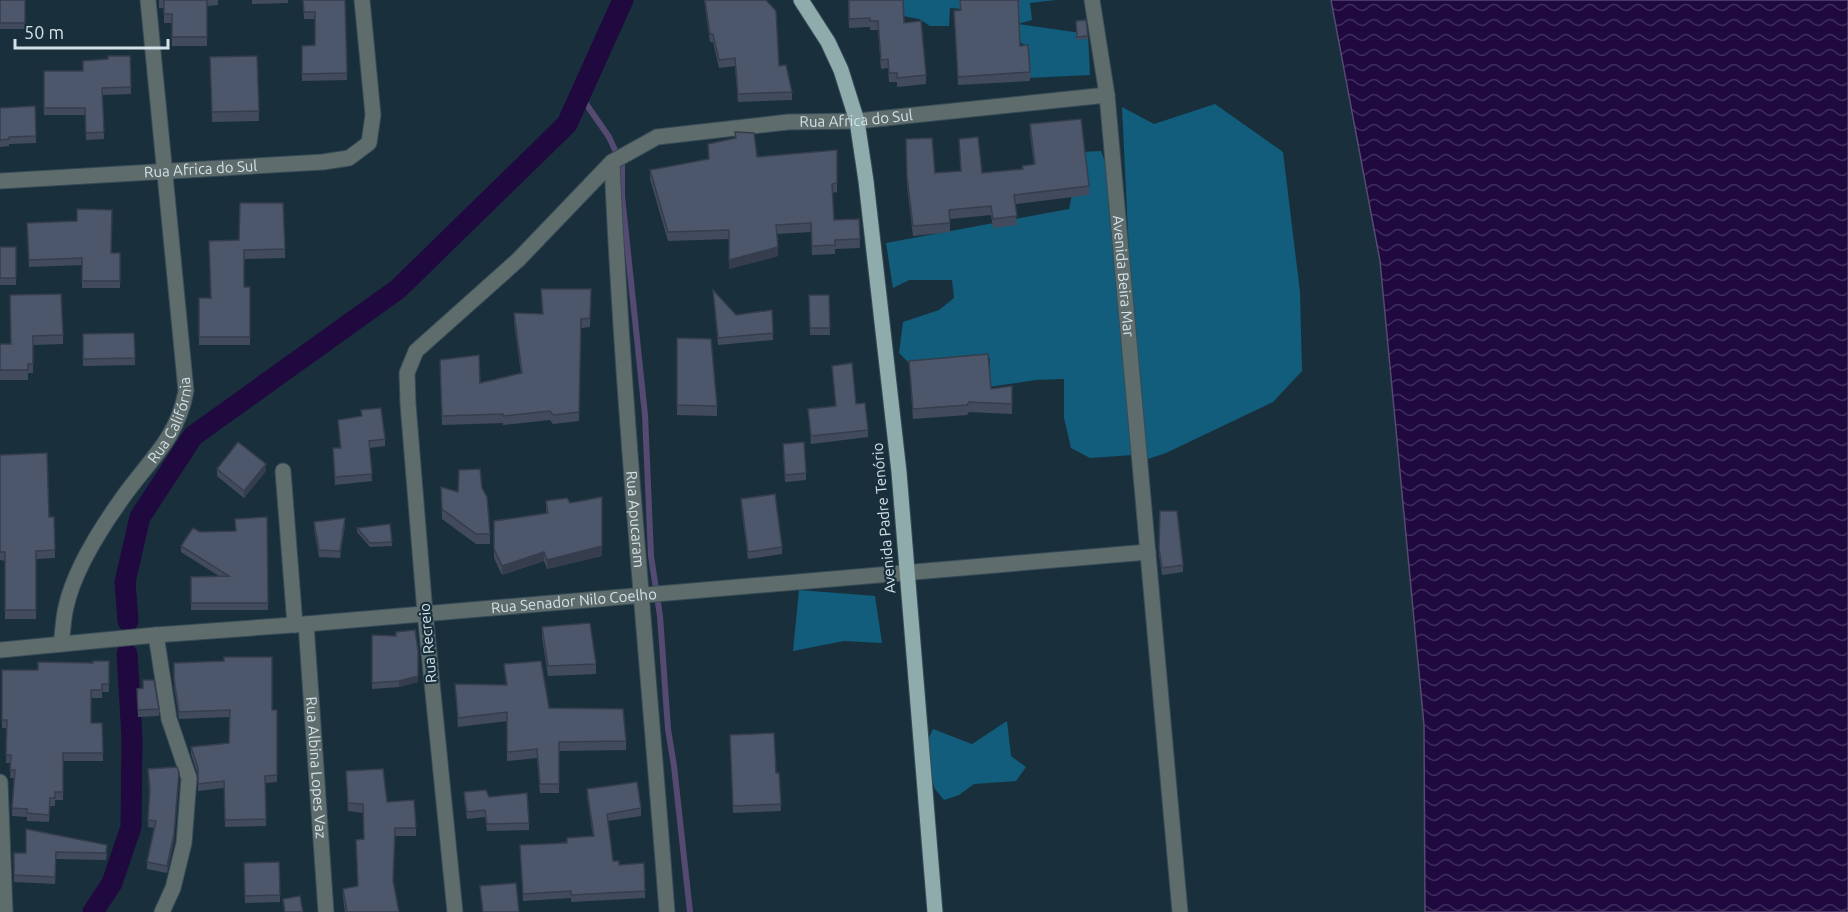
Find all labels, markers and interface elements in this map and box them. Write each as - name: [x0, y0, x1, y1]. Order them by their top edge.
- scale bar: [15, 12, 168, 50]
- text: 50 m: [24, 22, 64, 42]
- street label: Rua Africa do Sul: [799, 106, 913, 130]
- street label: Rua Africa do Sul: [144, 157, 258, 181]
- street label: Avenida Beira Mar: [1110, 215, 1138, 338]
- street label: Rua Califórnia: [144, 376, 194, 466]
- street label: Avenida Padre Tenório: [868, 442, 899, 594]
- street label: Rua Apucaram: [623, 470, 648, 568]
- street label: Rua Senador Nilo Coelho: [490, 585, 657, 616]
- street label: Rua Recreio: [416, 602, 439, 684]
- street label: Rua Albina Lopes Vaz: [303, 696, 330, 839]

